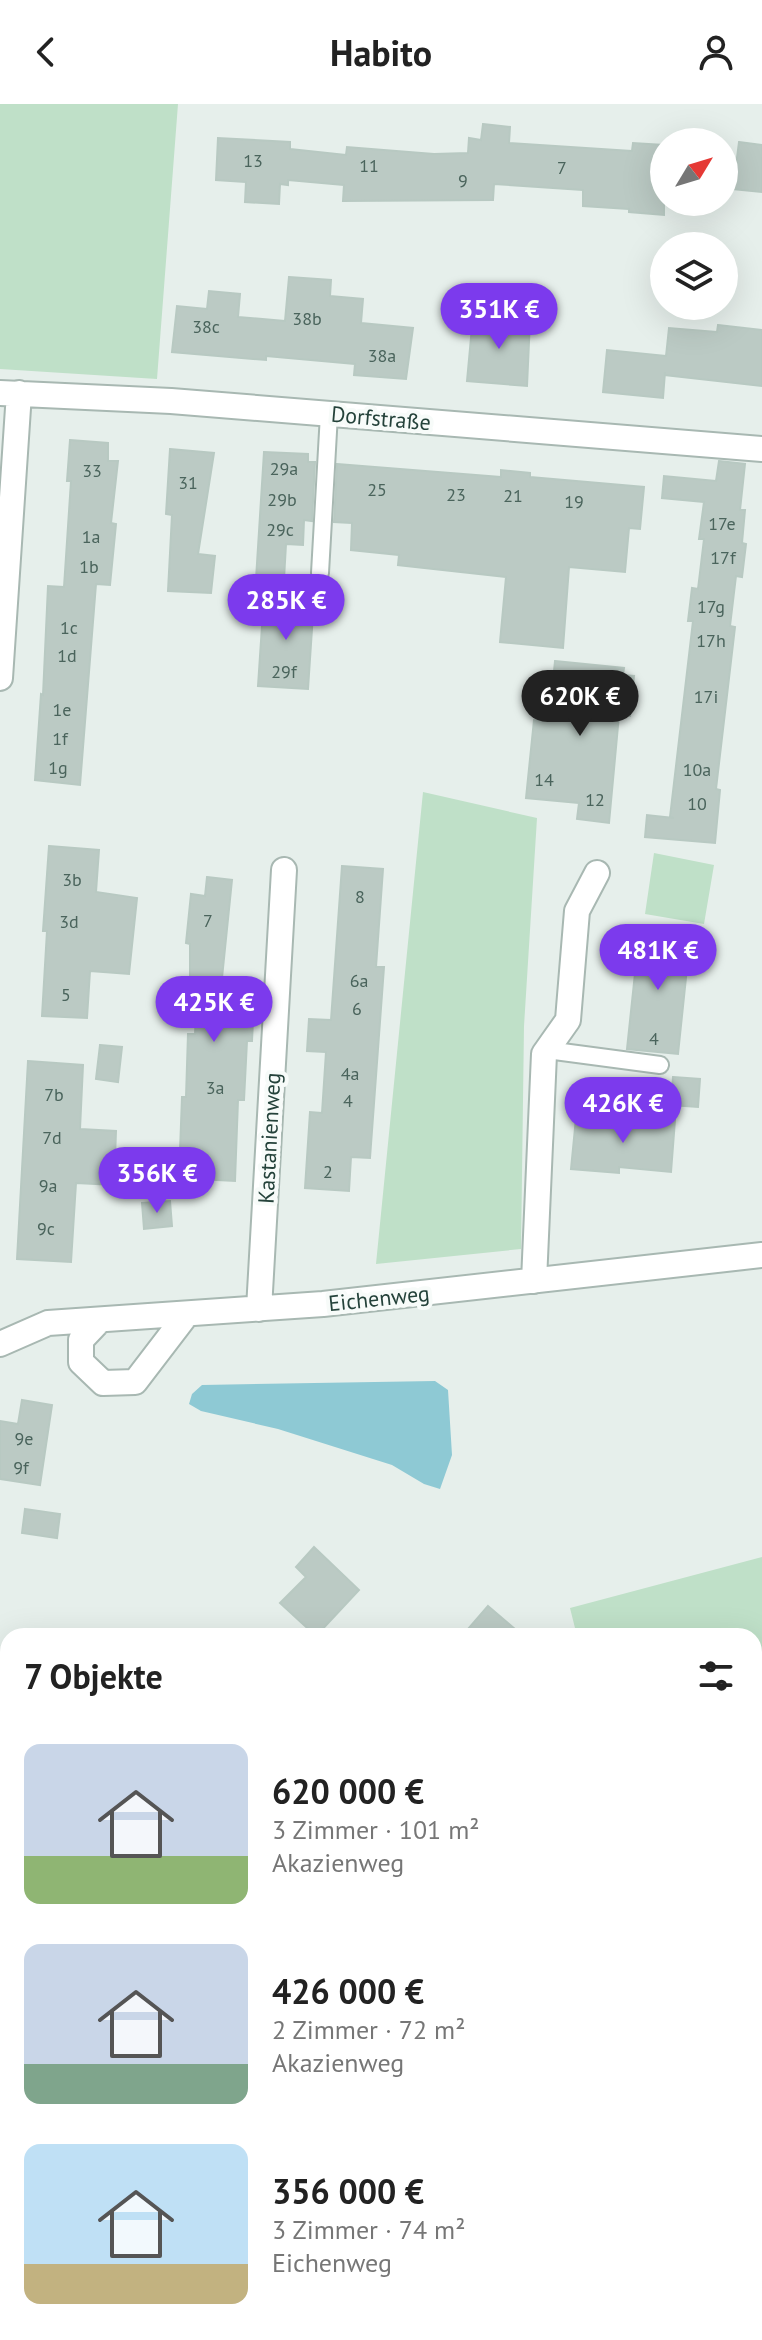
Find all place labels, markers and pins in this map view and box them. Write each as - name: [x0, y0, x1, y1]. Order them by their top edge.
- pin: 351K €: [434, 283, 564, 351]
- pin: 285K €: [221, 574, 351, 642]
- pin: 620K €: [515, 670, 645, 738]
- pin: 481K €: [593, 924, 723, 992]
- pin: 425K €: [149, 976, 279, 1044]
- pin: 426K €: [558, 1077, 688, 1145]
- pin: 356K €: [92, 1147, 222, 1215]

